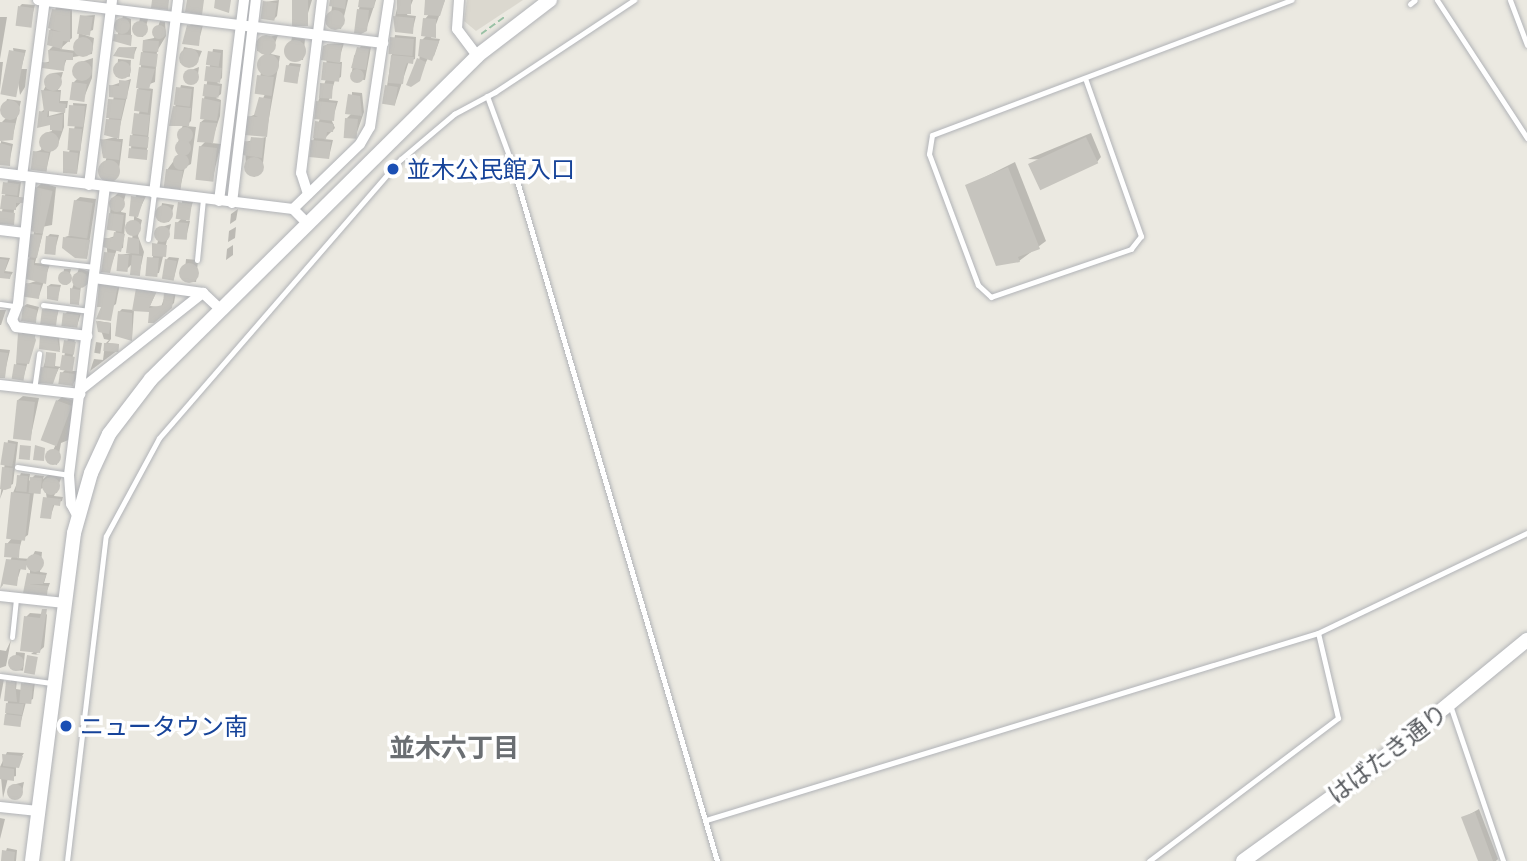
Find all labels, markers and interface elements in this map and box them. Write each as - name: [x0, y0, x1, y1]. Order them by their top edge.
- place label: 並木公民館入口: [407, 155, 575, 183]
- marker: 並木公民館入口: [385, 161, 401, 177]
- street label: はばたき通り: [1321, 697, 1453, 809]
- place label: ニュータウン南: [80, 712, 248, 740]
- marker: ニュータウン南: [58, 718, 74, 734]
- district label: 並木六丁目: [389, 732, 519, 764]

